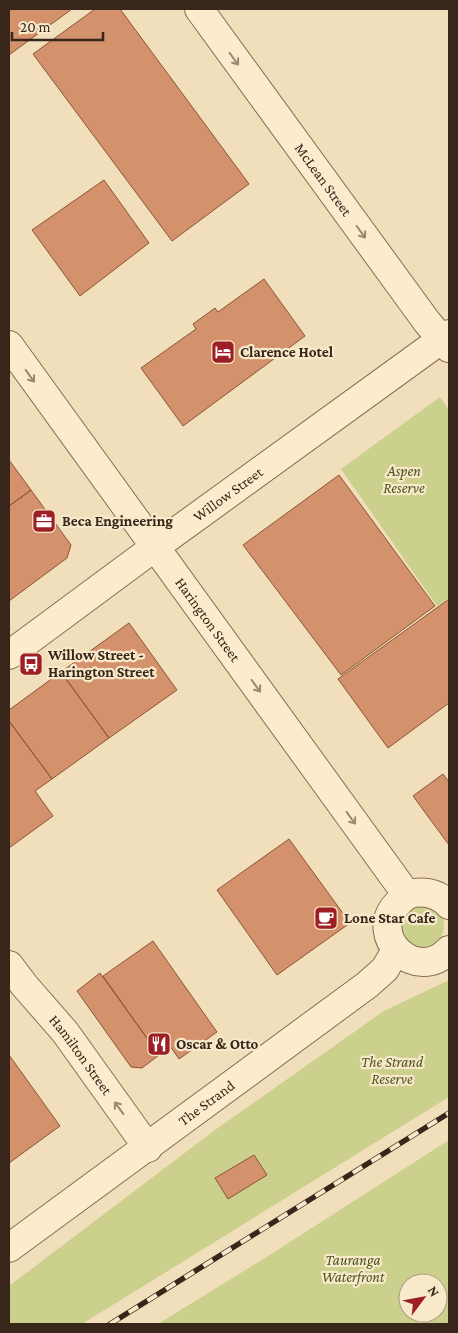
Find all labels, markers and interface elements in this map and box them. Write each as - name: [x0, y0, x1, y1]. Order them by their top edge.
- scale bar: [12, 10, 104, 42]
- text: 20 m: [20, 19, 51, 35]
- one-way arrow: [229, 52, 239, 66]
- street label: McLean Street: [292, 140, 356, 220]
- one-way arrow: [356, 225, 367, 238]
- hotel icon: Clarence Hotel: [210, 339, 236, 365]
- place label: Clarence Hotel: [240, 344, 334, 360]
- one-way arrow: [25, 369, 36, 382]
- street label: Willow Street: [190, 463, 267, 525]
- park label: Aspen Reserve: [383, 463, 425, 496]
- office icon: Beca Engineering: [31, 508, 57, 534]
- place label: Beca Engineering: [62, 513, 173, 529]
- street label: Harington Street: [172, 575, 244, 666]
- place label: Willow Street - Harington Street: [47, 647, 155, 680]
- bus stop icon: Willow Street - Harington Street: [18, 651, 44, 677]
- one-way arrow: [251, 679, 261, 693]
- one-way arrow: [346, 811, 356, 825]
- cafe icon: Lone Star Cafe: [313, 905, 339, 931]
- place label: Lone Star Cafe: [344, 910, 435, 926]
- street label: Hamilton Street: [46, 1012, 116, 1099]
- restaurant icon: Oscar & Otto: [146, 1031, 172, 1057]
- place label: Oscar & Otto: [176, 1036, 259, 1052]
- park label: The Strand Reserve: [361, 1054, 424, 1087]
- street label: The Strand: [175, 1077, 238, 1129]
- one-way arrow: [114, 1101, 124, 1115]
- park label: Tauranga Waterfront: [322, 1252, 385, 1286]
- north arrow: [398, 1273, 448, 1323]
- text: N: [425, 1283, 444, 1300]

